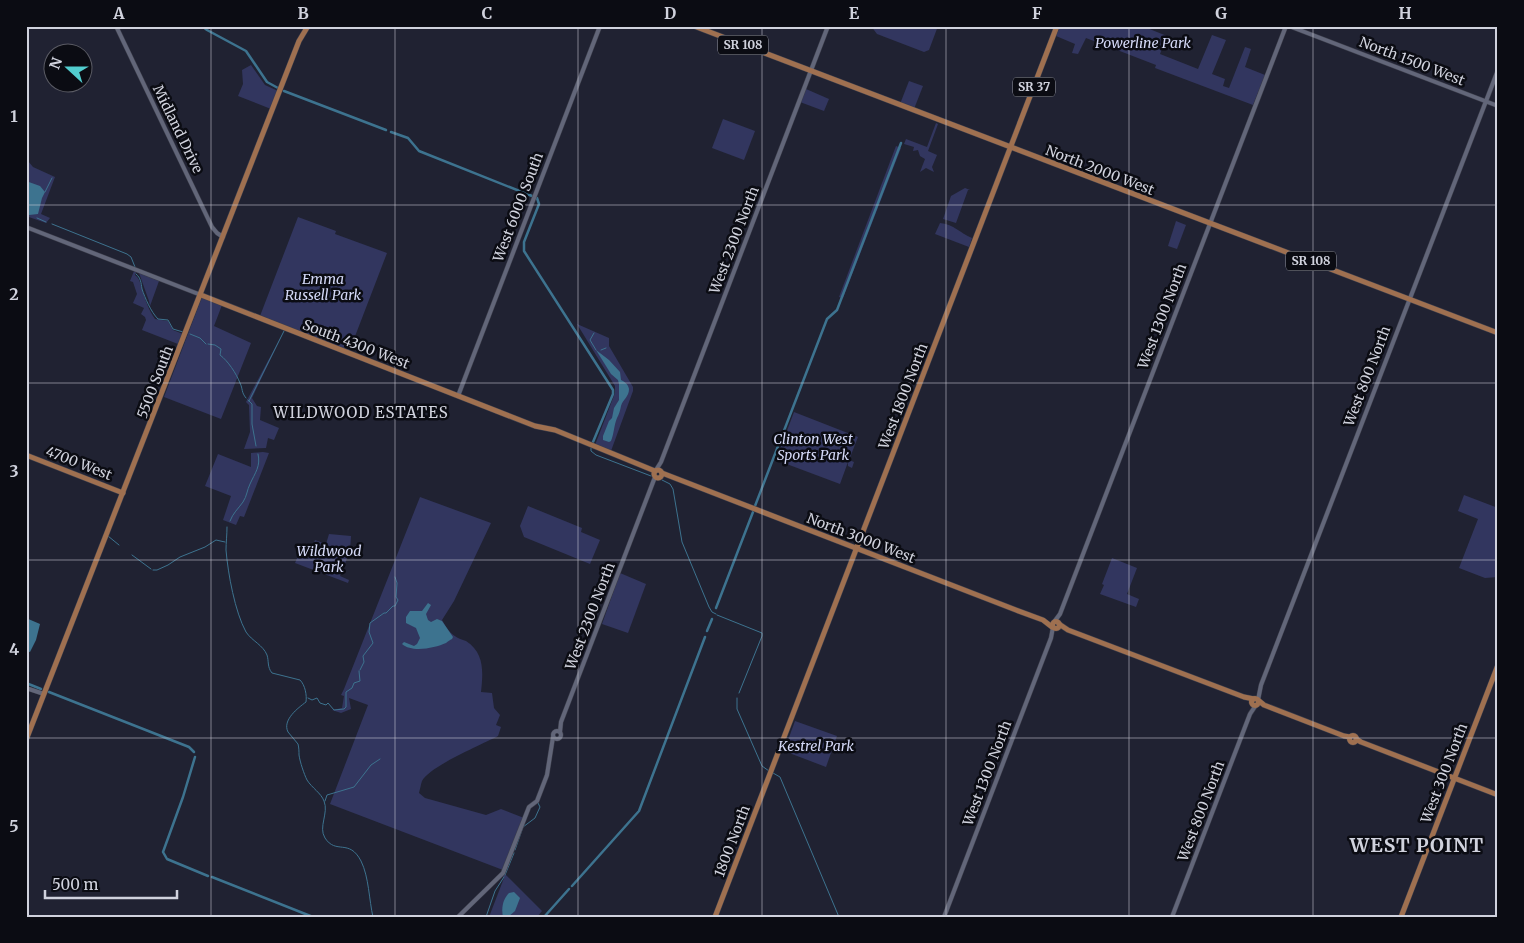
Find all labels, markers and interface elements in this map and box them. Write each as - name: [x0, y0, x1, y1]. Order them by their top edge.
- text: A: [112, 3, 125, 23]
- text: B: [297, 3, 309, 23]
- text: C: [482, 3, 492, 23]
- text: D: [664, 3, 676, 23]
- text: E: [849, 3, 860, 23]
- text: F: [1032, 3, 1042, 23]
- text: G: [1215, 3, 1227, 23]
- text: H: [1398, 3, 1412, 23]
- street label: North 1500 West: [1357, 33, 1468, 90]
- park label: Powerline Park: [1095, 34, 1191, 52]
- road number: SR 108: [718, 36, 768, 54]
- north arrow: [42, 42, 92, 92]
- text: N: [45, 55, 66, 72]
- road number: SR 37: [1013, 77, 1055, 96]
- street label: Midland Drive: [149, 82, 207, 176]
- text: 1: [10, 106, 18, 126]
- street label: North 2000 West: [1043, 141, 1157, 199]
- street label: West 6000 South: [489, 150, 547, 265]
- street label: West 2300 North: [705, 184, 763, 297]
- road number: SR 108: [1286, 252, 1336, 270]
- street label: West 1300 North: [1133, 261, 1190, 372]
- park label: Emma Russell Park: [285, 270, 362, 304]
- text: 2: [9, 284, 19, 304]
- street label: South 4300 West: [300, 315, 413, 373]
- street label: West 800 North: [1339, 323, 1394, 430]
- street label: West 1800 North: [874, 341, 931, 452]
- street label: 5500 South: [133, 343, 177, 421]
- district label: WILDWOOD ESTATES: [272, 403, 449, 422]
- park label: Clinton West Sports Park: [773, 430, 853, 464]
- street label: 4700 West: [43, 442, 115, 484]
- text: 3: [9, 461, 19, 481]
- street label: North 3000 West: [804, 509, 918, 567]
- park label: Wildwood Park: [297, 542, 361, 576]
- street label: West 2300 North: [561, 560, 619, 673]
- text: 4: [9, 639, 19, 659]
- street label: West 1300 North: [958, 718, 1015, 829]
- street label: West 300 North: [1416, 721, 1471, 826]
- park label: Kestrel Park: [777, 737, 854, 755]
- street label: West 800 North: [1173, 758, 1228, 865]
- street label: 1800 North: [710, 803, 754, 879]
- text: 5: [9, 816, 19, 836]
- district label: WEST POINT: [1349, 833, 1484, 857]
- scale bar: [45, 868, 178, 900]
- text: 500 m: [52, 875, 99, 894]

